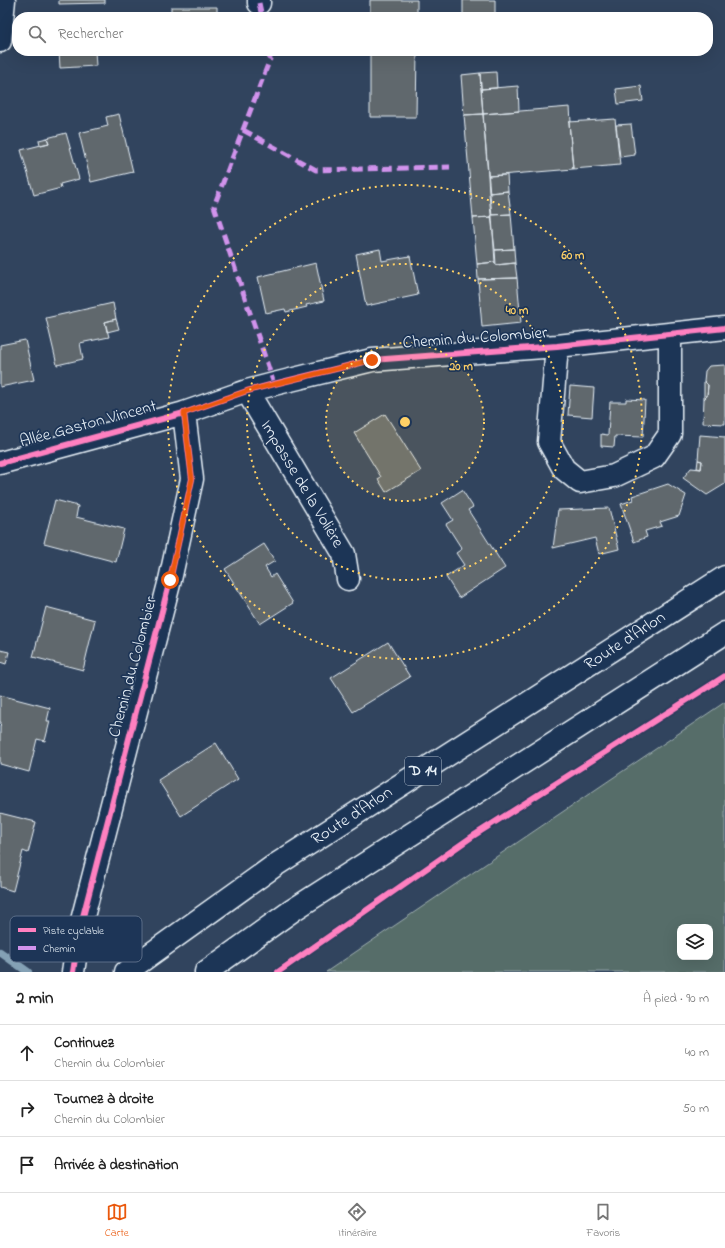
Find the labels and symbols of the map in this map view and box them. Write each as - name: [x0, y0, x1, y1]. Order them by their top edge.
- text: 60 m: [561, 247, 585, 265]
- text: 40 m: [505, 302, 529, 320]
- street label: Chemin du Colombier: [402, 320, 549, 356]
- route end: [363, 351, 381, 369]
- text: 20 m: [448, 358, 473, 376]
- street label: Allée Gaston Vincent: [17, 394, 160, 454]
- street label: Impasse de la Volière: [254, 415, 350, 553]
- centre of rings: [398, 415, 412, 429]
- route start: [161, 571, 179, 589]
- street label: Chemin du Colombier: [102, 593, 164, 740]
- street label: Route d'Arlon: [579, 605, 671, 677]
- road number: D 14: [405, 757, 441, 785]
- street label: Route d'Arlon: [306, 780, 398, 852]
- legend: [10, 916, 142, 962]
- text: Piste cyclable: [43, 923, 104, 940]
- text: Chemin: [43, 941, 75, 957]

